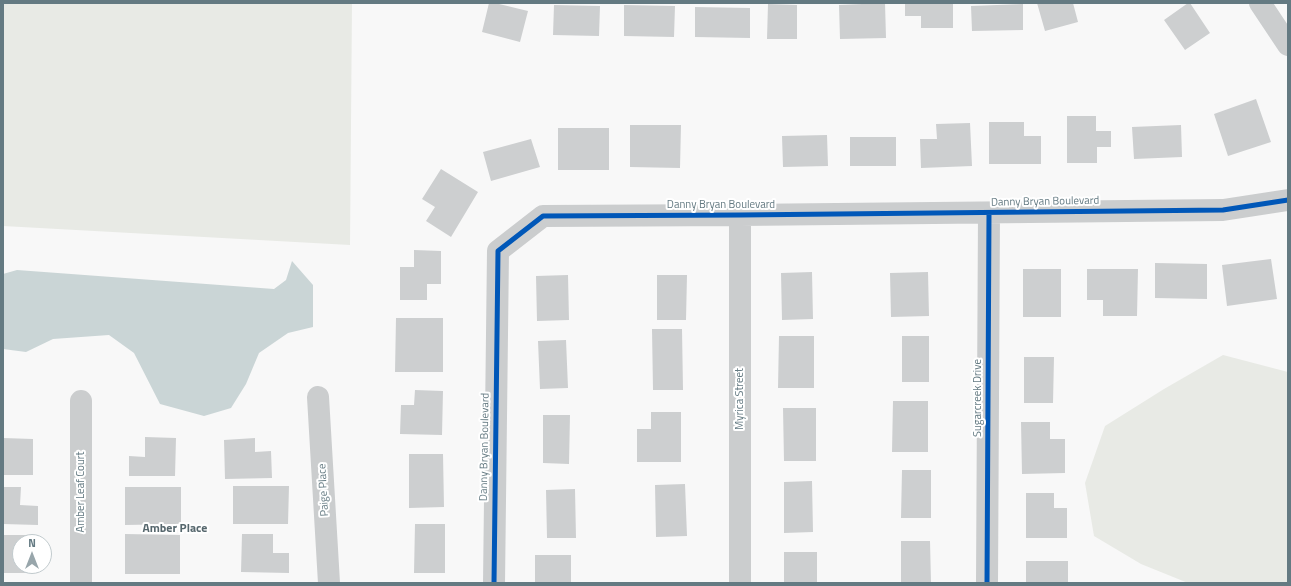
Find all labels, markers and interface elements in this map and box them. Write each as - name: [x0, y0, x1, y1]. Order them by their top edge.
- street label: Danny Bryan Boulevard: [991, 194, 1099, 210]
- street label: Danny Bryan Boulevard: [667, 198, 775, 212]
- street label: Sugarcreek Drive: [971, 359, 985, 437]
- street label: Myrica Street: [733, 368, 747, 430]
- street label: Danny Bryan Boulevard: [477, 393, 493, 501]
- street label: Amber Leaf Court: [74, 452, 88, 532]
- street label: Paige Place: [316, 463, 332, 517]
- district label: Amber Place: [143, 522, 207, 536]
- north arrow: [12, 534, 52, 574]
- text: N: [28, 535, 36, 551]

